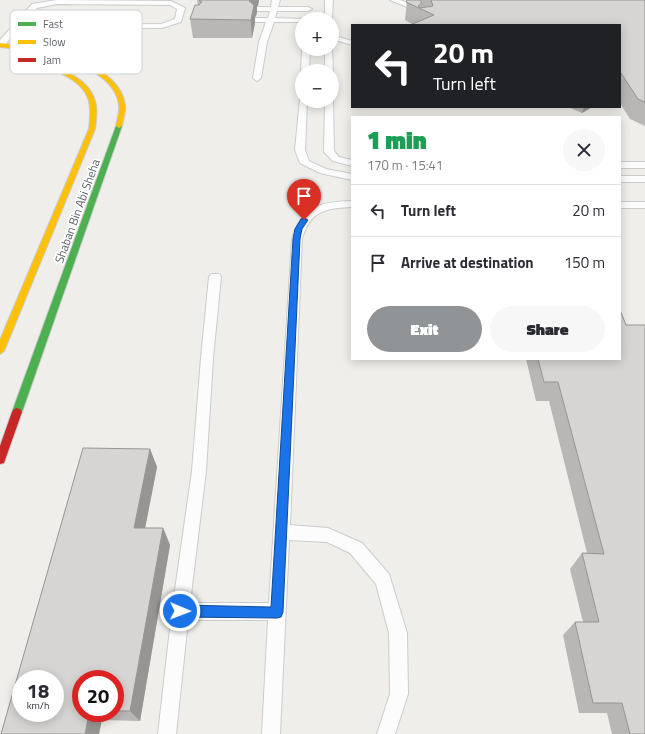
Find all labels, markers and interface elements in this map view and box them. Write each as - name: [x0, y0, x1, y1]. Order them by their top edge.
- legend: [10, 10, 142, 74]
- map controls: [295, 12, 339, 108]
- button: +: [295, 12, 339, 56]
- text: Fast: [43, 16, 63, 32]
- text: 20 m: [433, 31, 494, 74]
- text: Slow: [43, 34, 66, 50]
- icon: left: [367, 40, 419, 92]
- text: Jam: [43, 52, 61, 68]
- button: −: [295, 64, 339, 108]
- text: Turn left: [433, 70, 496, 97]
- text: 1 min: [367, 122, 427, 158]
- button: close: [563, 129, 605, 171]
- text: 170 m · 15:41: [367, 155, 443, 175]
- street label: Shaban Bin Abi Sheha: [49, 156, 105, 266]
- pin: [287, 179, 321, 220]
- icon: arrive: [293, 185, 315, 207]
- text: Turn left: [401, 199, 456, 222]
- text: 20 m: [572, 199, 605, 222]
- icon: left: [367, 200, 389, 222]
- text: Arrive at destination: [401, 251, 534, 274]
- text: 150 m: [564, 251, 605, 274]
- icon: arrive: [367, 252, 389, 274]
- button: Exit: [367, 306, 482, 352]
- button: Share: [490, 306, 605, 352]
- position arrow: [159, 590, 201, 632]
- speed limit sign: 20: [72, 670, 124, 722]
- text: 18: [27, 675, 49, 706]
- text: km/h: [27, 698, 49, 713]

